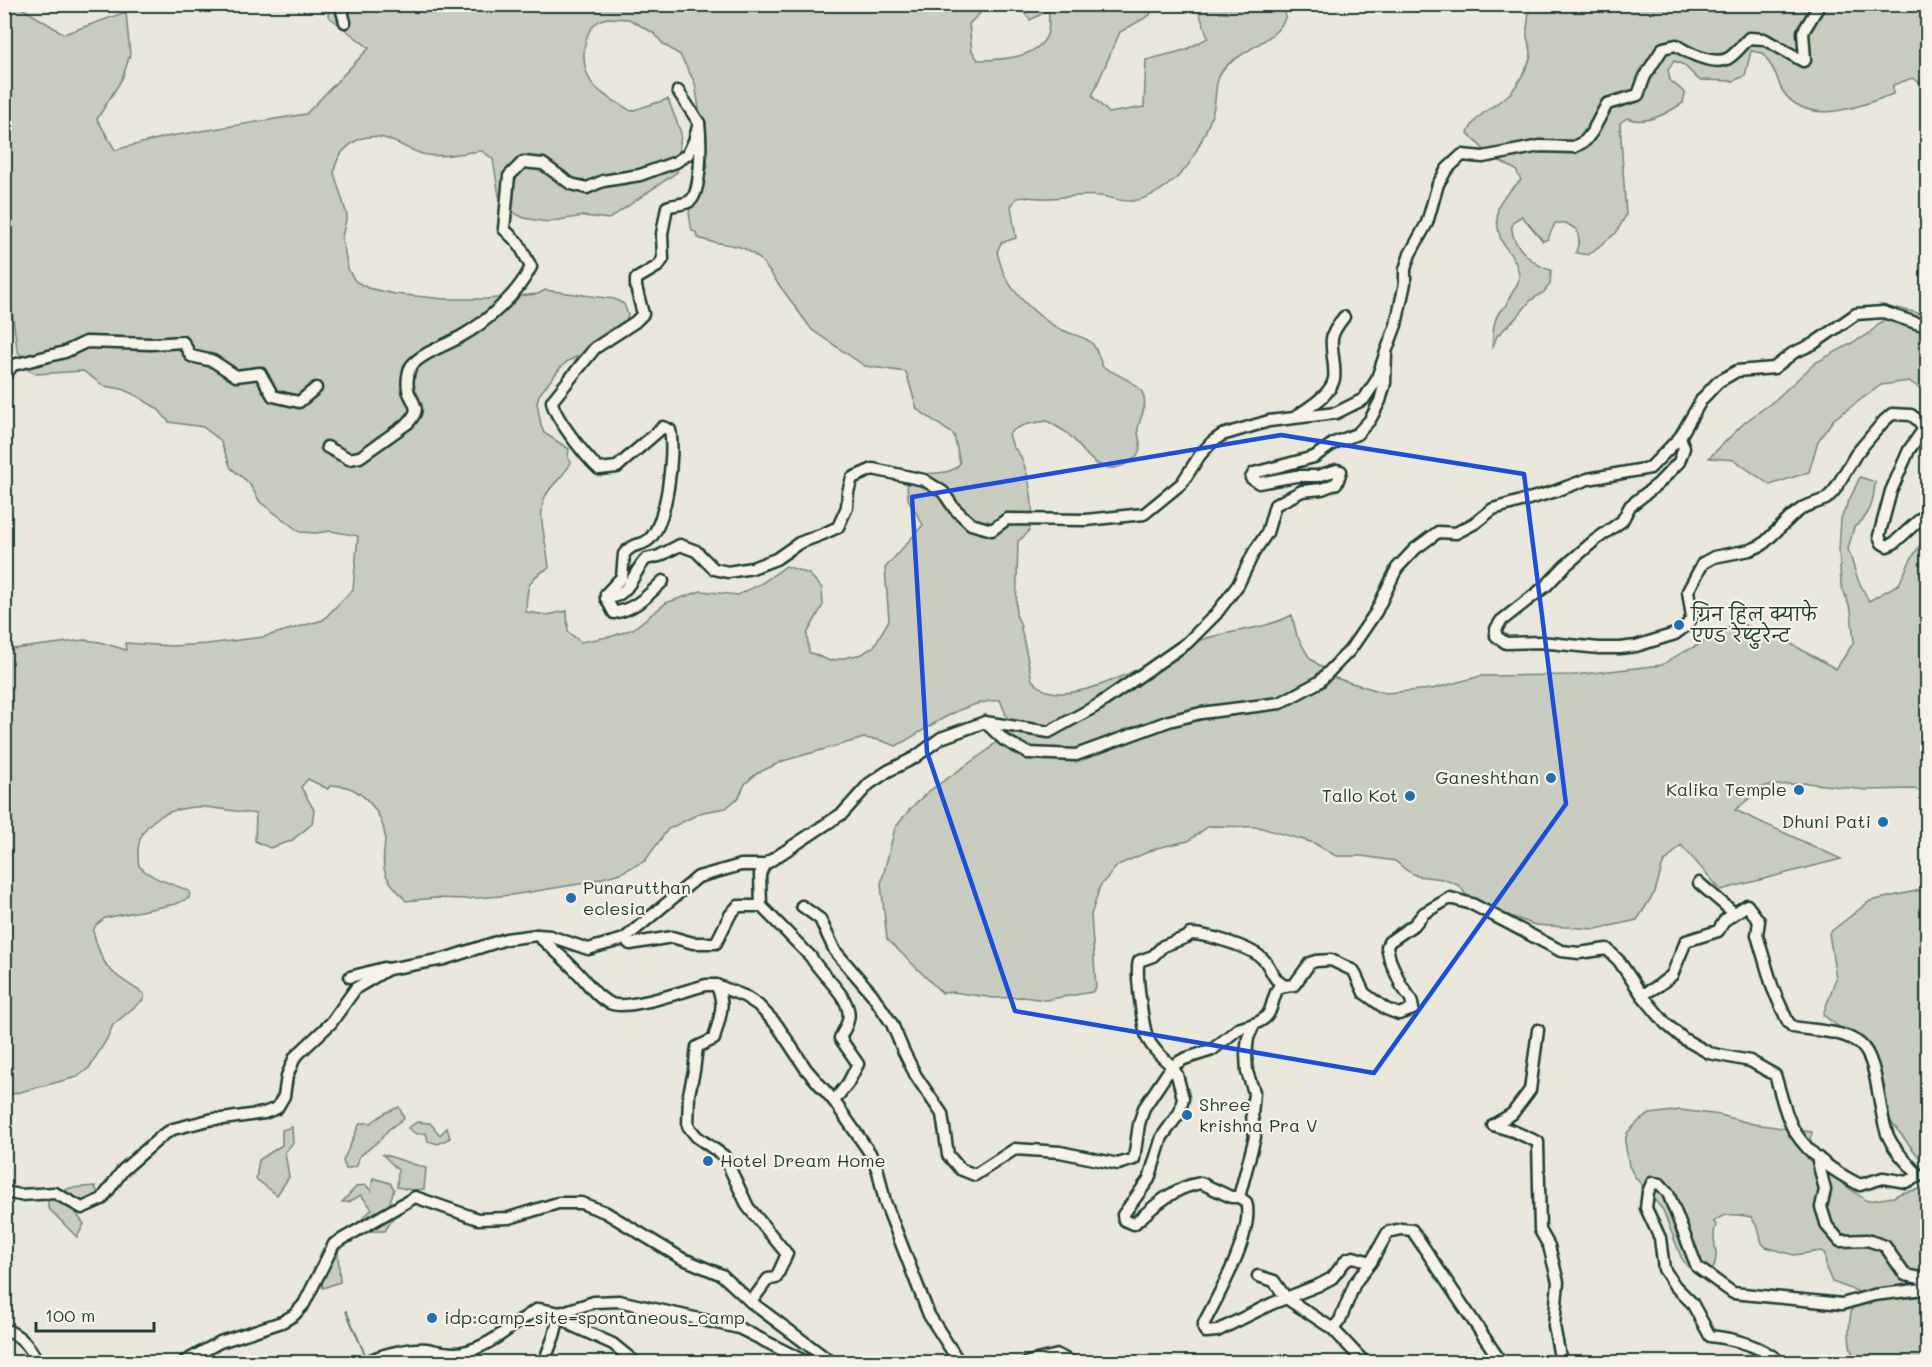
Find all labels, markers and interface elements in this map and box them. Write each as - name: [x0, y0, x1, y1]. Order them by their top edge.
- place label: ग्रिन हिल क्याफे एण्ड रेष्टुरेन्ट: [1690, 599, 1818, 649]
- marker: ग्रिन हिल क्याफे एण्ड रेष्टुरेन्ट: [1672, 618, 1686, 632]
- place label: Ganeshthan: [1435, 765, 1539, 789]
- marker: Ganeshthan: [1544, 771, 1558, 785]
- place label: Kalika Temple: [1666, 777, 1787, 801]
- place label: Tallo Kot: [1322, 783, 1398, 807]
- marker: Kalika Temple: [1792, 783, 1806, 797]
- marker: Tallo Kot: [1403, 789, 1417, 803]
- place label: Dhuni Pati: [1782, 809, 1871, 833]
- marker: Dhuni Pati: [1876, 815, 1890, 829]
- place label: Punarutthan eclesia: [583, 875, 691, 920]
- marker: Punarutthan eclesia: [564, 891, 578, 905]
- place label: Shree krishna Pra V: [1199, 1092, 1318, 1137]
- marker: Shree krishna Pra V: [1180, 1108, 1194, 1122]
- place label: Hotel Dream Home: [720, 1148, 886, 1172]
- marker: Hotel Dream Home: [701, 1154, 715, 1168]
- scale bar: [36, 1295, 154, 1333]
- text: 100 m: [45, 1303, 95, 1327]
- place label: idp:camp_site=spontaneous_camp: [444, 1305, 745, 1329]
- marker: idp:camp_site=spontaneous_camp: [425, 1311, 439, 1325]

